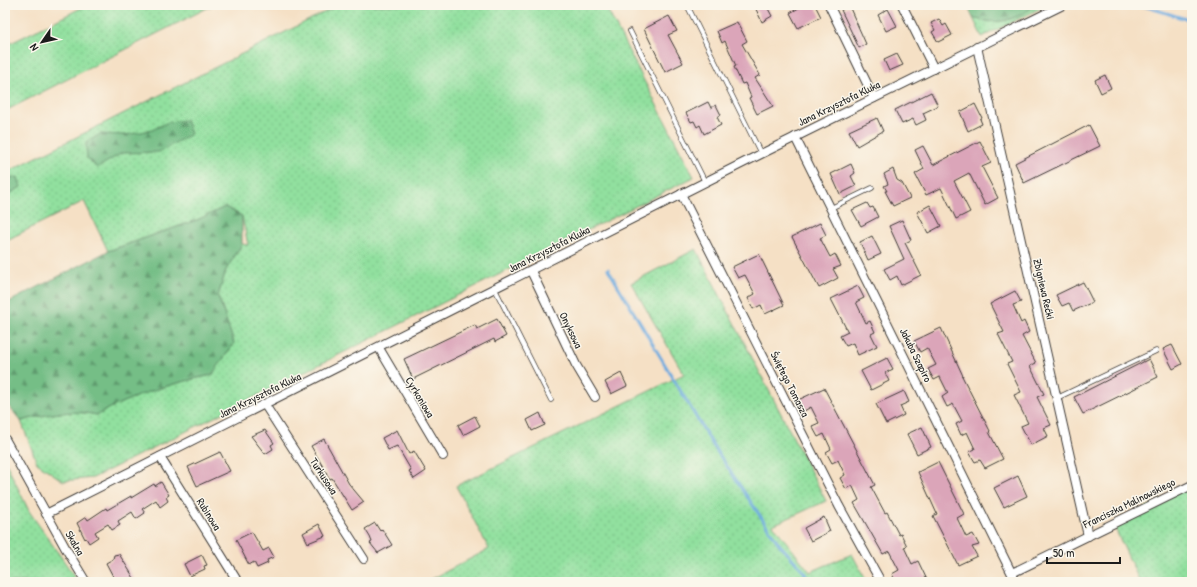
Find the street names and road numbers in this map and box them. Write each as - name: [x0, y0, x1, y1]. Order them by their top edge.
- street label: Jana Krzysztofa Kluka: [796, 77, 883, 129]
- street label: Jana Krzysztofa Kluka: [506, 222, 593, 276]
- street label: Zbigniewa Rećki: [1030, 257, 1058, 321]
- street label: Onyksowa: [556, 310, 586, 351]
- street label: Jakuba Szapiro: [897, 326, 935, 385]
- street label: Świętego Tomasza: [768, 349, 813, 420]
- street label: Jana Krzysztofa Kluka: [217, 369, 304, 421]
- street label: Cyrkoniowa: [402, 374, 438, 421]
- street label: Turkusowa: [307, 455, 341, 498]
- street label: Franciszka Malinowskiego: [1080, 474, 1178, 532]
- street label: Rubinowa: [194, 495, 225, 533]
- street label: Skalna: [62, 528, 88, 558]

